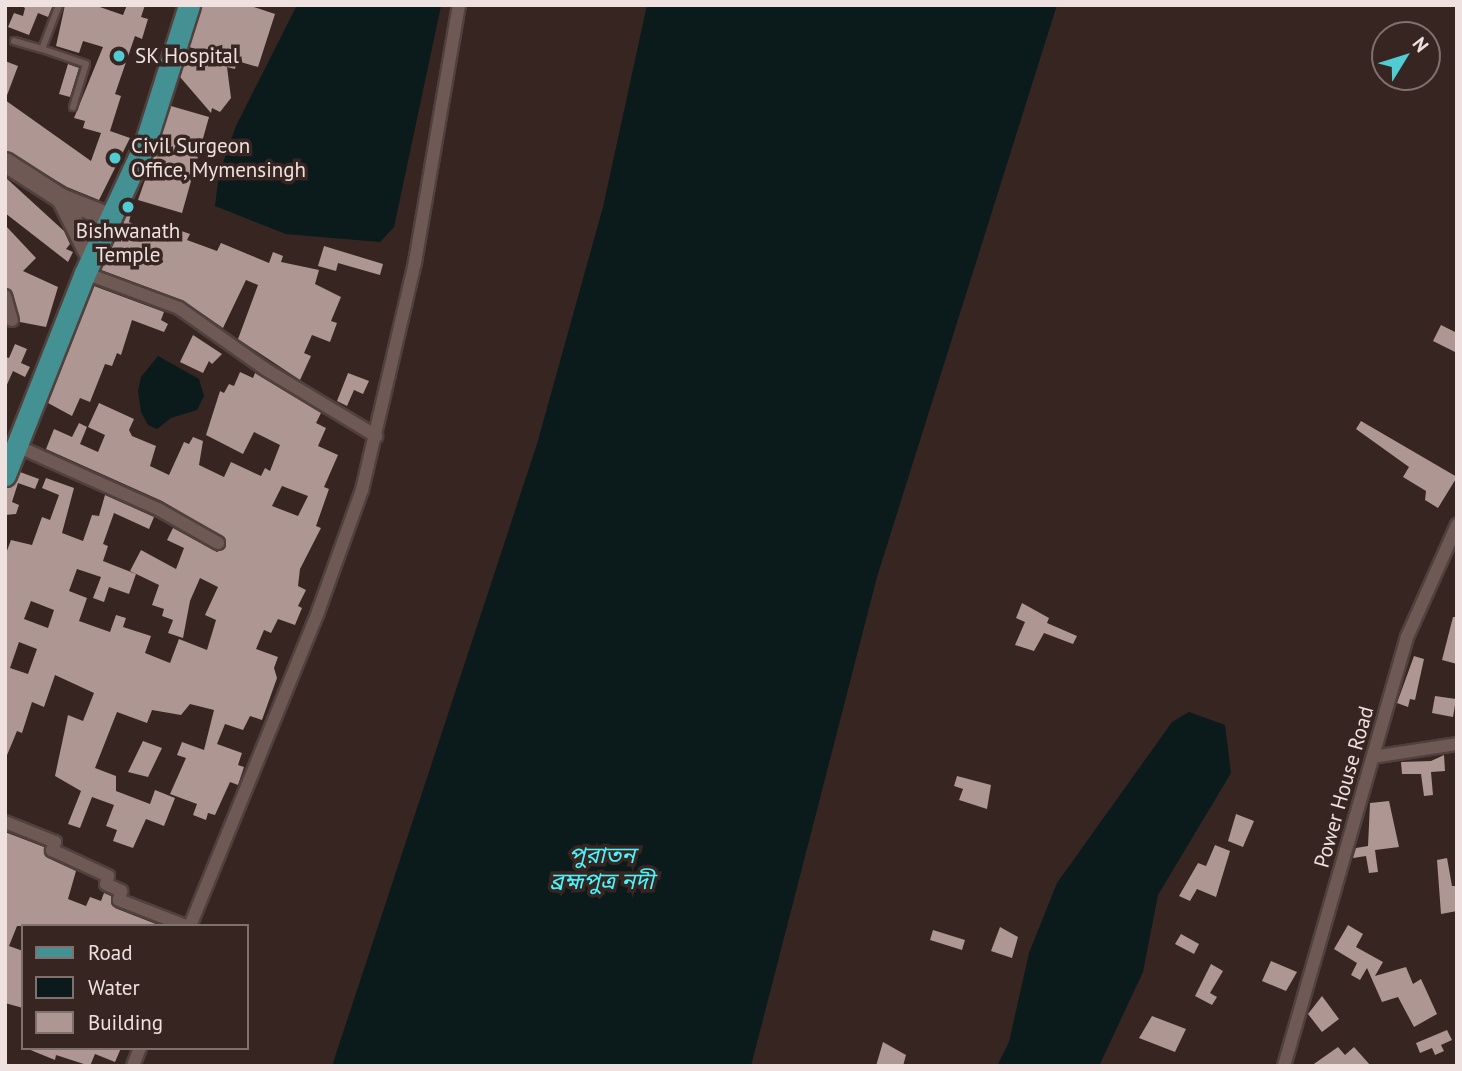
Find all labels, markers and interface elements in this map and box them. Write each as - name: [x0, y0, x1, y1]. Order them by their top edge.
- north arrow: [1371, 21, 1441, 91]
- text: N: [1408, 32, 1434, 57]
- place label: SK Hospital: [135, 43, 239, 69]
- marker: SK Hospital: [109, 46, 129, 66]
- place label: Civil Surgeon Office, Mymensingh: [131, 133, 308, 183]
- marker: Civil Surgeon Office, Mymensingh: [105, 148, 125, 168]
- marker: Bishwanath Temple: [120, 199, 136, 215]
- place label: Bishwanath Temple: [76, 218, 180, 268]
- street label: Power House Road: [1309, 703, 1379, 871]
- water label: পুরাতন ব্রহ্মপুত্র নদী: [550, 841, 654, 895]
- legend: [21, 924, 248, 1050]
- text: Road: [88, 939, 132, 966]
- text: Water: [88, 974, 140, 1001]
- text: Building: [88, 1009, 163, 1036]

